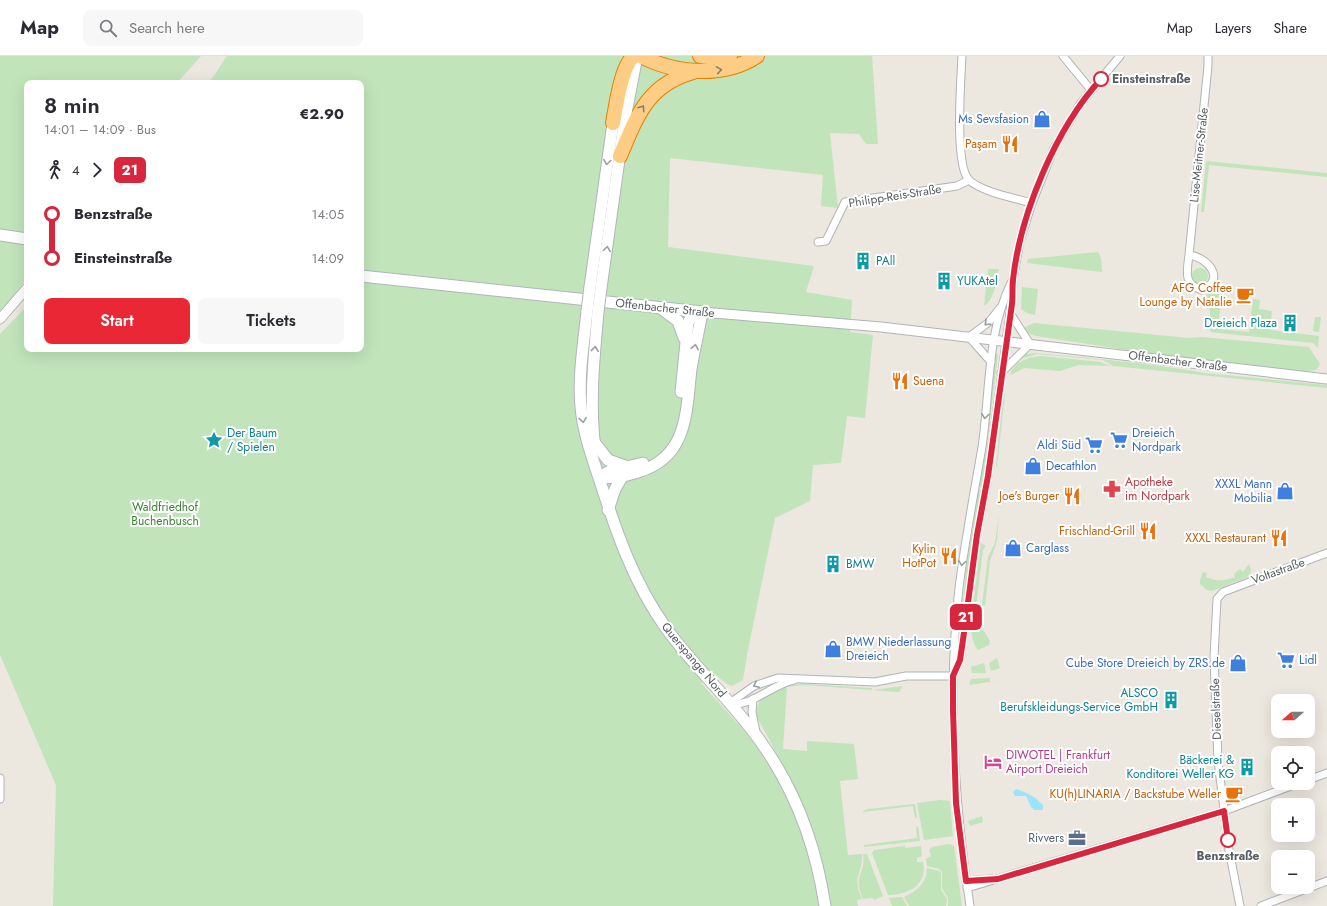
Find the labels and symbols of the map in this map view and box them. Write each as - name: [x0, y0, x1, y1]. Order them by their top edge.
- one-way arrow: [716, 66, 722, 75]
- place label: Einsteinstraße: [1112, 70, 1191, 88]
- marker: Einsteinstraße: [1093, 71, 1109, 87]
- one-way arrow: [637, 106, 644, 113]
- street label: Lise-Meitner-Straße: [1185, 107, 1213, 203]
- shop icon: Ms Sevsfasion: [1032, 109, 1052, 129]
- place label: Ms Sevsfasion: [958, 110, 1029, 128]
- restaurant icon: Paşam: [1000, 134, 1020, 154]
- place label: Paşam: [965, 135, 997, 153]
- one-way arrow: [603, 159, 612, 165]
- street label: Philipp-Reis-Straße: [847, 180, 943, 212]
- one-way arrow: [602, 246, 611, 252]
- building icon: PAll: [853, 251, 873, 271]
- place label: PAll: [876, 252, 895, 270]
- building icon: YUKAtel: [934, 271, 954, 291]
- place label: YUKAtel: [957, 272, 998, 290]
- place label: AFG Coffee Lounge by Natalie: [1140, 279, 1232, 311]
- cafe icon: AFG Coffee Lounge by Natalie: [1235, 285, 1255, 305]
- street label: Offenbacher Straße: [614, 294, 716, 322]
- building icon: Dreieich Plaza: [1280, 313, 1300, 333]
- place label: Dreieich Plaza: [1204, 314, 1277, 332]
- one-way arrow: [984, 319, 992, 326]
- one-way arrow: [690, 344, 699, 350]
- one-way arrow: [590, 346, 599, 352]
- street label: Offenbacher Straße: [1127, 346, 1229, 376]
- restaurant icon: Suena: [890, 371, 910, 391]
- place label: Suena: [913, 372, 944, 390]
- one-way arrow: [981, 413, 990, 419]
- one-way arrow: [578, 417, 587, 423]
- place label: Der Baum / Spielen: [227, 424, 277, 456]
- place label: Dreieich Nordpark: [1132, 424, 1182, 456]
- place icon: Der Baum / Spielen: [204, 430, 224, 450]
- supermarket icon: Dreieich Nordpark: [1109, 430, 1129, 450]
- supermarket icon: Aldi Süd: [1084, 435, 1104, 455]
- place label: Aldi Süd: [1037, 436, 1081, 454]
- shop icon: Decathlon: [1023, 456, 1043, 476]
- place label: Decathlon: [1046, 457, 1097, 475]
- place label: Apotheke im Nordpark: [1125, 473, 1191, 505]
- place label: XXXL Mann Mobilia: [1215, 475, 1272, 507]
- pharmacy icon: Apotheke im Nordpark: [1102, 479, 1122, 499]
- shop icon: XXXL Mann Mobilia: [1275, 481, 1295, 501]
- restaurant icon: Joe's Burger: [1062, 486, 1082, 506]
- place label: Joe's Burger: [997, 487, 1060, 505]
- park label: Waldfriedhof Buchenbusch: [131, 498, 199, 530]
- restaurant icon: Frischland-Grill: [1138, 521, 1158, 541]
- place label: Frischland-Grill: [1059, 522, 1135, 540]
- restaurant icon: XXXL Restaurant: [1269, 528, 1289, 548]
- place label: XXXL Restaurant: [1185, 529, 1266, 547]
- shop icon: Carglass: [1003, 538, 1023, 558]
- place label: Carglass: [1026, 539, 1069, 557]
- place label: Kylin HotPot: [902, 540, 936, 572]
- restaurant icon: Kylin HotPot: [939, 546, 959, 566]
- street label: Voltastraße: [1249, 553, 1307, 589]
- building icon: BMW: [823, 554, 843, 574]
- place label: BMW: [846, 555, 874, 573]
- one-way arrow: [958, 560, 967, 566]
- line badge: 21: [948, 604, 984, 630]
- street label: Querspange Nord: [657, 618, 731, 702]
- place label: BMW Niederlassung Dreieich: [846, 633, 951, 665]
- shop icon: BMW Niederlassung Dreieich: [823, 639, 843, 659]
- supermarket icon: Lidl: [1276, 650, 1296, 670]
- place label: Lidl: [1299, 651, 1317, 669]
- shop icon: Cube Store Dreieich by ZRS.de: [1228, 653, 1248, 673]
- place label: Cube Store Dreieich by ZRS.de: [1066, 654, 1225, 672]
- street label: Dieselstraße: [1206, 678, 1226, 740]
- one-way arrow: [752, 680, 760, 688]
- place label: ALSCO Berufskleidungs-Service GmbH: [1000, 684, 1158, 716]
- building icon: ALSCO Berufskleidungs-Service GmbH: [1161, 690, 1181, 710]
- north arrow: [1271, 694, 1315, 738]
- place label: DIWOTEL | Frankfurt Airport Dreieich: [1006, 746, 1110, 778]
- place label: Bäckerei & Konditorei Weller KG: [1127, 751, 1234, 783]
- hotel icon: DIWOTEL | Frankfurt Airport Dreieich: [983, 752, 1003, 772]
- building icon: Bäckerei & Konditorei Weller KG: [1237, 757, 1257, 777]
- cafe icon: KU(h)LINARIA / Backstube Weller: [1224, 784, 1244, 804]
- place label: KU(h)LINARIA / Backstube Weller: [1049, 785, 1222, 803]
- office icon: Rivvers: [1067, 828, 1087, 848]
- place label: Rivvers: [1028, 829, 1064, 847]
- marker: Benzstraße: [1220, 832, 1236, 848]
- place label: Benzstraße: [1197, 847, 1260, 865]

